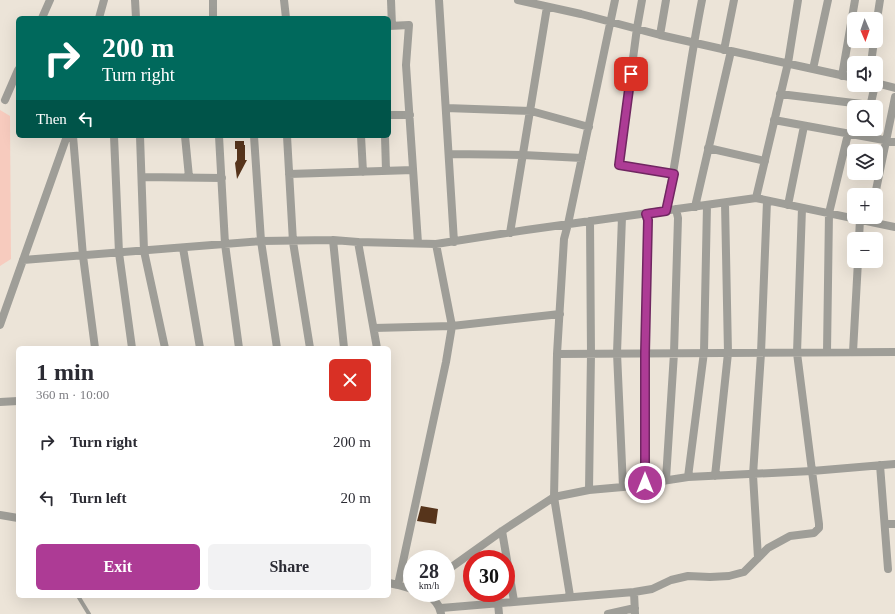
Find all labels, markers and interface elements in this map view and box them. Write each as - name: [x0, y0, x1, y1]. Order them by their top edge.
- north arrow: [847, 12, 883, 48]
- map controls: [847, 12, 883, 268]
- icon: right: [36, 32, 88, 84]
- text: 200 m: [102, 32, 174, 63]
- button: sound: [847, 56, 883, 92]
- pin: [614, 57, 648, 91]
- icon: arrive: [620, 63, 642, 85]
- text: Turn right: [102, 65, 175, 85]
- button: search: [847, 100, 883, 136]
- icon: left: [75, 108, 97, 130]
- text: Then: [36, 111, 67, 127]
- button: layers: [847, 144, 883, 180]
- button: +: [847, 188, 883, 224]
- button: −: [847, 232, 883, 268]
- text: 1 min: [36, 359, 94, 385]
- button: close: [329, 359, 371, 401]
- text: 360 m · 10:00: [36, 387, 109, 402]
- icon: right: [36, 431, 58, 453]
- text: Turn right: [70, 434, 137, 450]
- text: 200 m: [333, 434, 371, 450]
- position arrow: [624, 462, 666, 504]
- icon: left: [36, 487, 58, 509]
- text: Turn left: [70, 490, 127, 506]
- text: 20 m: [341, 490, 371, 506]
- button: Exit: [36, 544, 200, 590]
- button: Share: [208, 544, 371, 590]
- speed limit sign: 30: [463, 550, 515, 602]
- text: 28: [419, 560, 439, 582]
- text: km/h: [419, 580, 439, 591]

